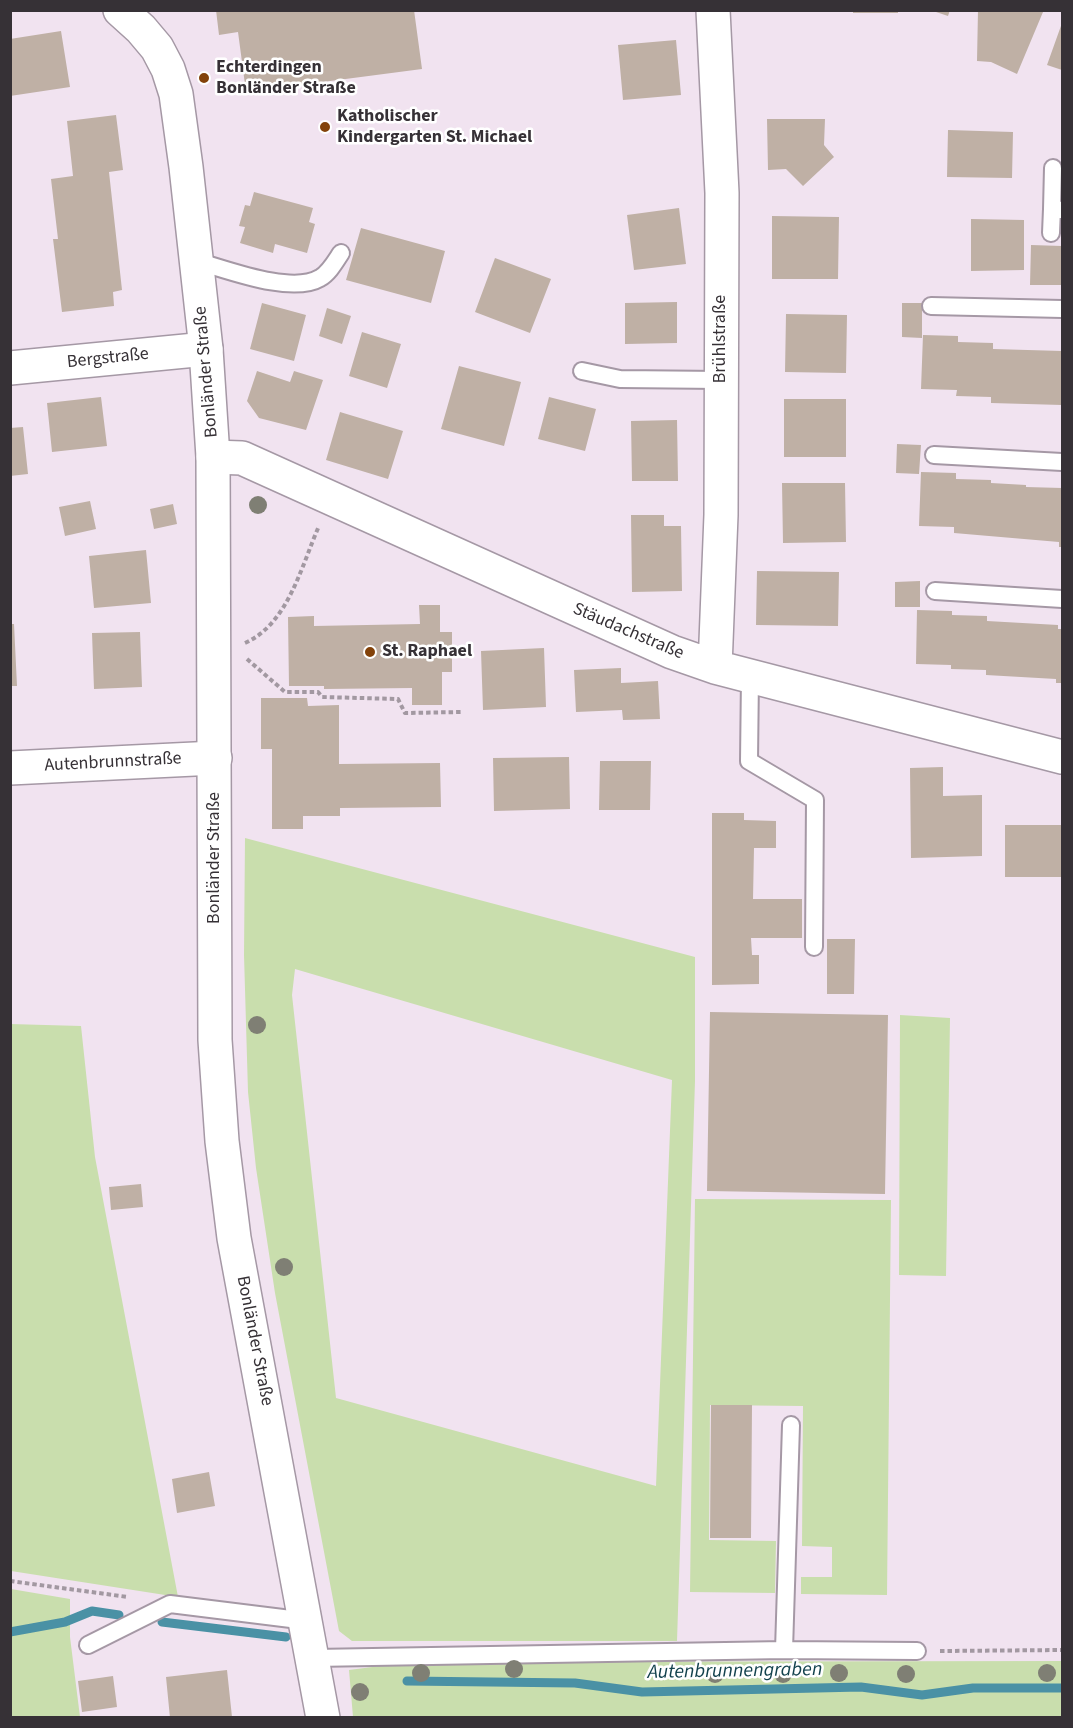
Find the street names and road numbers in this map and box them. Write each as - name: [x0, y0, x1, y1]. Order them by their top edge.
- street label: Brühlstraße: [710, 295, 732, 383]
- street label: Bonländer Straße: [190, 305, 224, 439]
- street label: Bergstraße: [66, 344, 150, 374]
- street label: Stäudachstraße: [569, 599, 687, 665]
- street label: Autenbrunnstraße: [44, 749, 182, 777]
- street label: Bonländer Straße: [204, 792, 226, 924]
- street label: Bonländer Straße: [231, 1274, 277, 1408]

